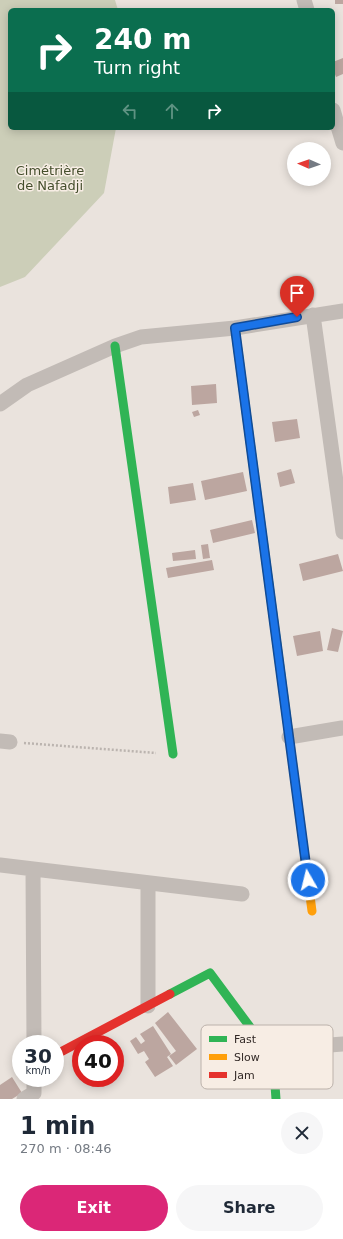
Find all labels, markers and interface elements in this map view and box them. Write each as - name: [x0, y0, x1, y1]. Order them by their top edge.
- text: 240 m: [94, 23, 191, 56]
- icon: right: [28, 24, 80, 76]
- text: Turn right: [94, 57, 180, 78]
- icon: left: [119, 100, 141, 122]
- icon: ahead: [161, 100, 183, 122]
- icon: right: [203, 100, 225, 122]
- north arrow: [287, 142, 331, 186]
- map controls: [287, 142, 331, 186]
- park label: Cimétrière de Nafadji: [16, 163, 84, 193]
- pin: [280, 276, 314, 317]
- icon: arrive: [286, 282, 308, 304]
- position arrow: [287, 859, 329, 901]
- legend: [201, 1025, 333, 1089]
- text: Fast: [234, 1033, 257, 1046]
- speed limit sign: 40: [72, 1035, 124, 1087]
- text: 30: [24, 1044, 52, 1068]
- text: Slow: [234, 1051, 260, 1064]
- text: km/h: [25, 1065, 51, 1076]
- text: Jam: [233, 1069, 255, 1082]
- text: 1 min: [20, 1112, 95, 1140]
- button: close: [281, 1112, 323, 1154]
- text: 270 m · 08:46: [20, 1141, 111, 1156]
- button: Exit: [20, 1185, 168, 1231]
- button: Share: [176, 1185, 323, 1231]

